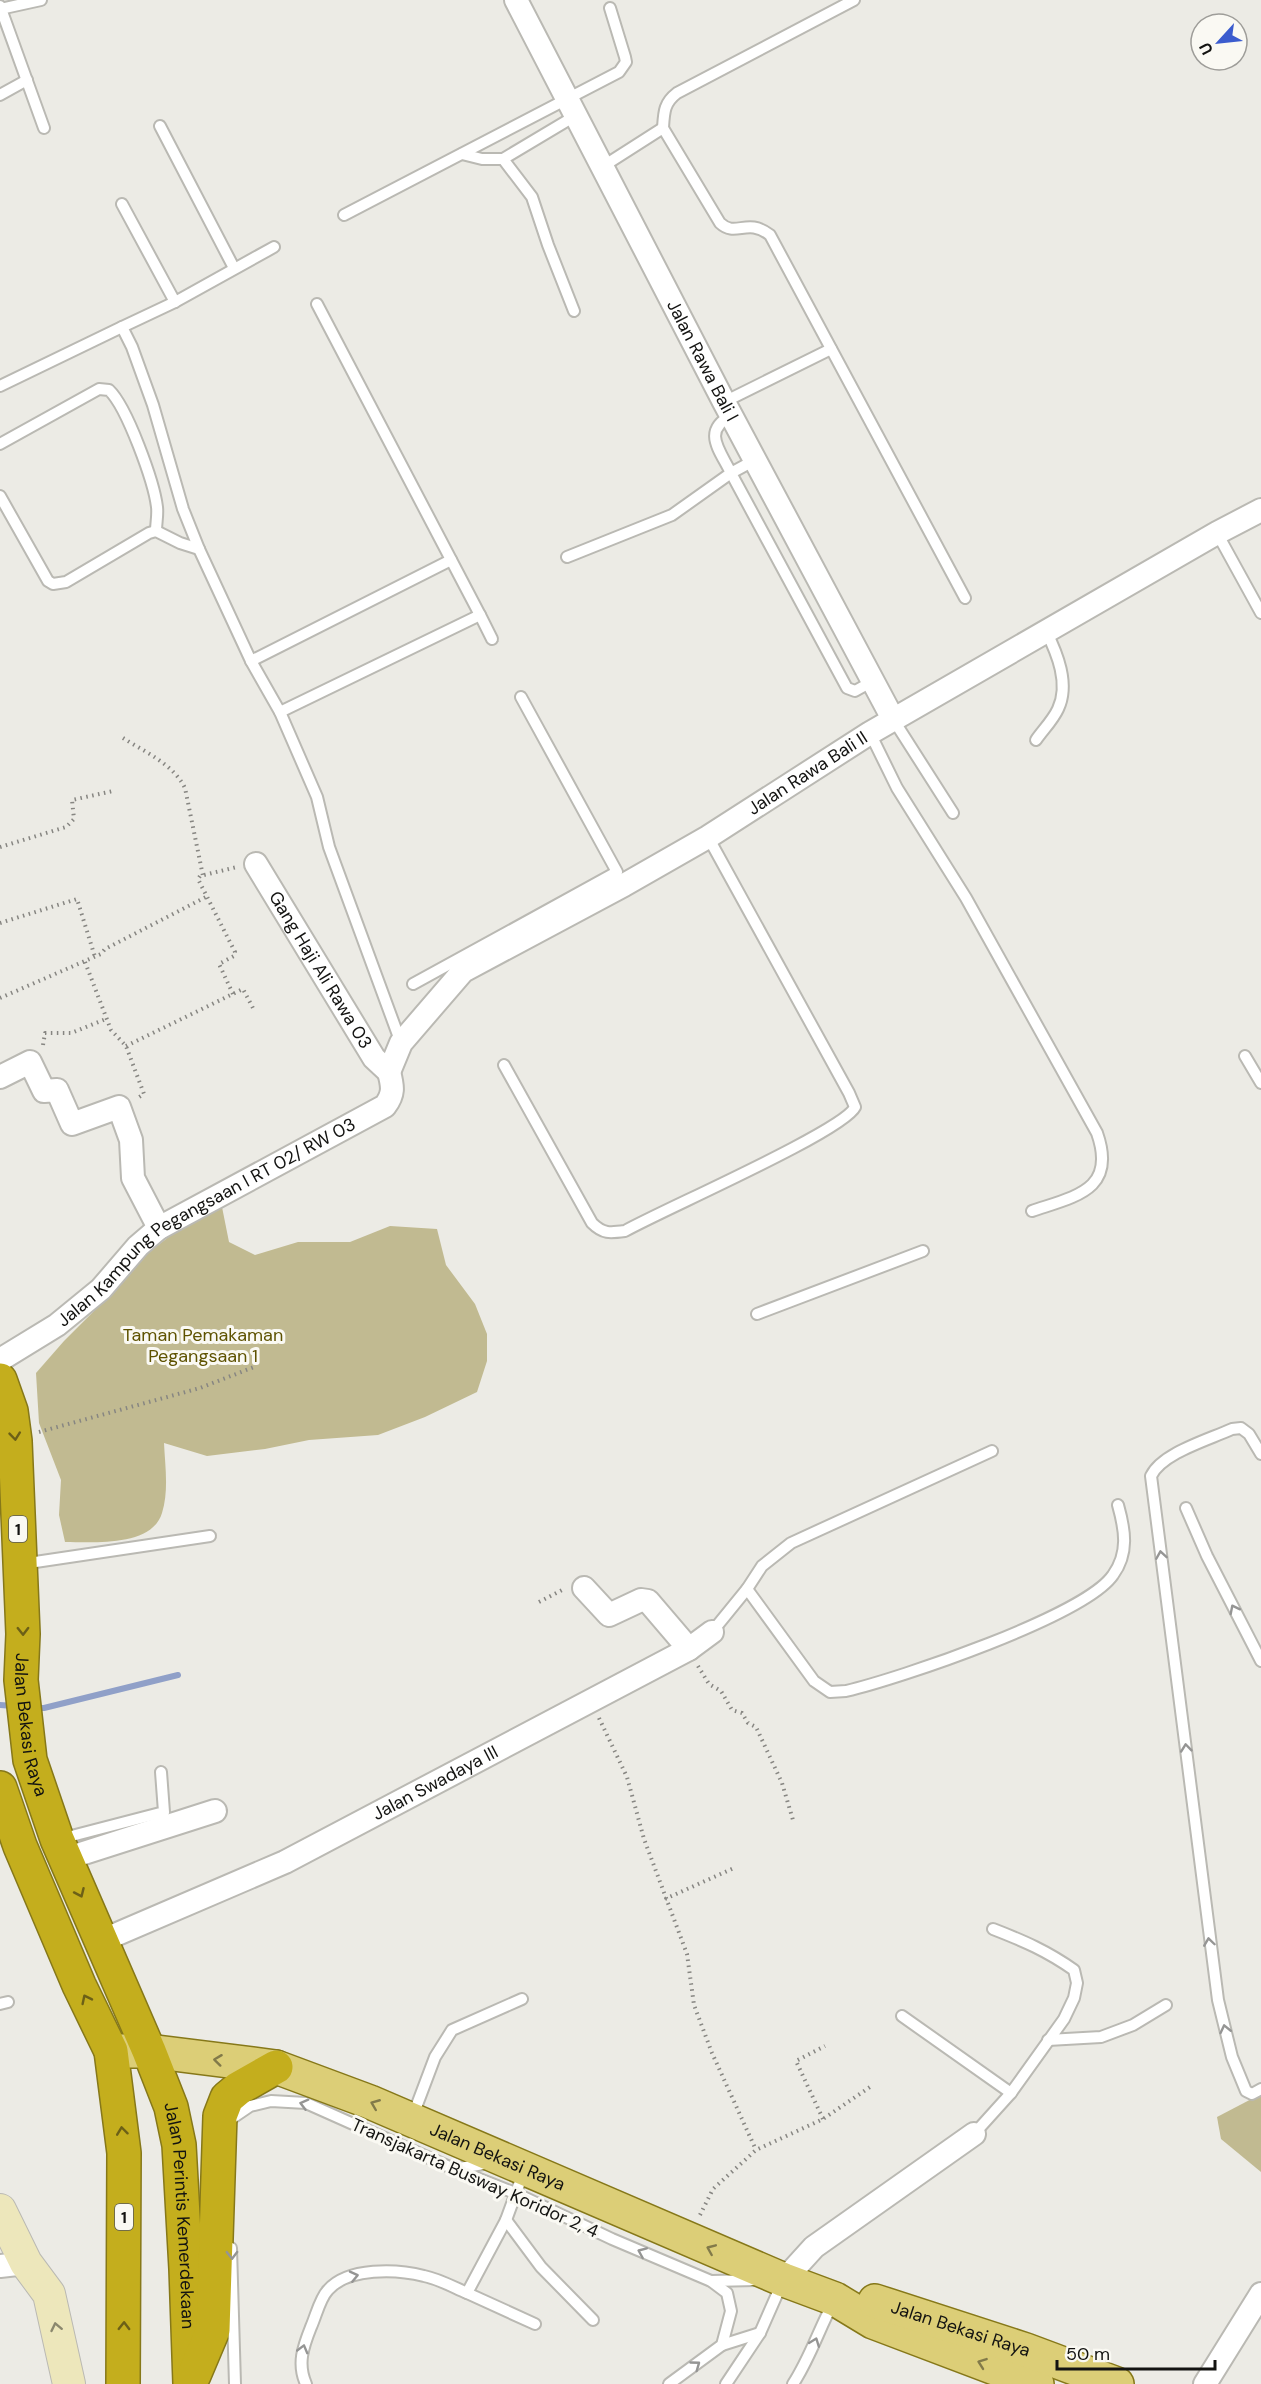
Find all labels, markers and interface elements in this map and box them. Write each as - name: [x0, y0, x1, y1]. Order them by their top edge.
- north arrow: [1189, 12, 1249, 72]
- text: U: [1194, 39, 1218, 58]
- street label: Jalan Rawa Bali I: [661, 296, 744, 426]
- street label: Jalan Rawa Bali II: [743, 726, 872, 820]
- street label: Gang Haji Ali Rawa 03: [263, 887, 378, 1053]
- street label: Jalan Kampung Pegangsaan I RT 02/ RW 03: [52, 1112, 360, 1332]
- park label: Taman Pemakaman Pegangsaan 1: [123, 1323, 283, 1368]
- one-way arrow: [8, 1431, 20, 1440]
- road number: 1: [9, 1516, 27, 1542]
- one-way arrow: [1155, 1551, 1167, 1560]
- one-way arrow: [1230, 1605, 1241, 1616]
- one-way arrow: [17, 1626, 29, 1635]
- street label: Jalan Bekasi Raya: [9, 1653, 54, 1800]
- street label: Jalan Swadaya III: [368, 1740, 502, 1826]
- one-way arrow: [1180, 1744, 1193, 1753]
- one-way arrow: [73, 1887, 85, 1898]
- one-way arrow: [1204, 1938, 1216, 1947]
- one-way arrow: [81, 1994, 93, 2005]
- one-way arrow: [1220, 2024, 1233, 2034]
- one-way arrow: [213, 2054, 222, 2067]
- one-way arrow: [299, 2099, 310, 2111]
- one-way arrow: [370, 2099, 381, 2111]
- street label: Jalan Perintis Kemerdekaan: [158, 2100, 200, 2330]
- street label: Transjakarta Busway Koridor 2, 4: [348, 2113, 602, 2244]
- street label: Jalan Bekasi Raya: [426, 2117, 569, 2196]
- one-way arrow: [116, 2126, 128, 2135]
- road number: 1: [115, 2204, 133, 2230]
- one-way arrow: [706, 2244, 717, 2256]
- one-way arrow: [638, 2247, 649, 2259]
- one-way arrow: [225, 2251, 238, 2260]
- one-way arrow: [349, 2270, 359, 2283]
- street label: Jalan Bekasi Raya: [888, 2295, 1033, 2363]
- one-way arrow: [118, 2321, 130, 2330]
- one-way arrow: [50, 2322, 63, 2332]
- scale bar: [1057, 2333, 1214, 2371]
- one-way arrow: [807, 2337, 820, 2348]
- text: 50 m: [1066, 2342, 1110, 2366]
- one-way arrow: [296, 2344, 309, 2354]
- one-way arrow: [978, 2358, 989, 2370]
- one-way arrow: [690, 2361, 701, 2372]

